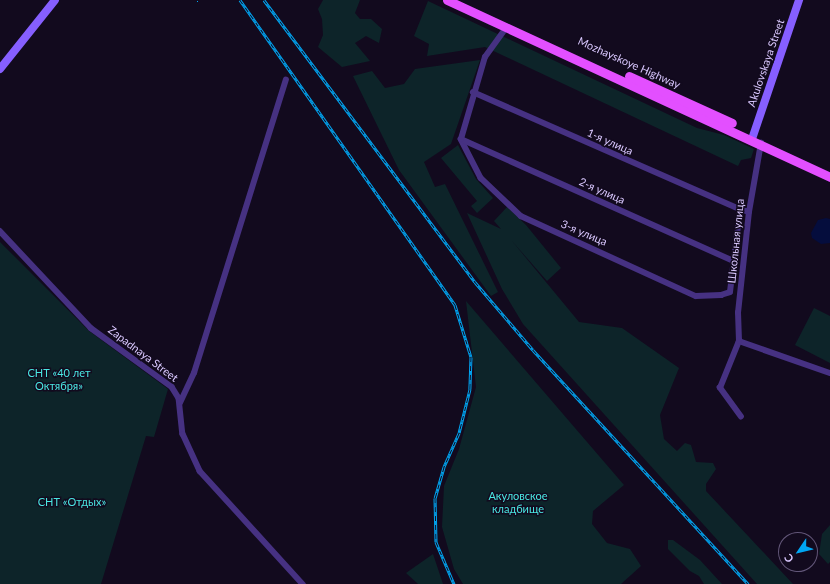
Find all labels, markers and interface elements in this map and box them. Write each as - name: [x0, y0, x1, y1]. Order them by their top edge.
- street label: Akulovskaya Street: [745, 17, 787, 109]
- street label: Mozhayskoye Highway: [576, 34, 682, 92]
- street label: 1-я улица: [585, 126, 635, 158]
- street label: 2-я улица: [577, 175, 627, 207]
- street label: Школьная улица: [725, 198, 747, 284]
- street label: 3-я улица: [559, 217, 609, 249]
- street label: Zapadnaya Street: [105, 323, 181, 385]
- park label: СНТ «40 лет Октября»: [27, 367, 91, 393]
- park label: Акуловское кладбище: [488, 490, 548, 516]
- park label: СНТ «Отдых»: [38, 495, 106, 509]
- north arrow: [778, 532, 818, 572]
- text: С: [781, 552, 796, 565]

